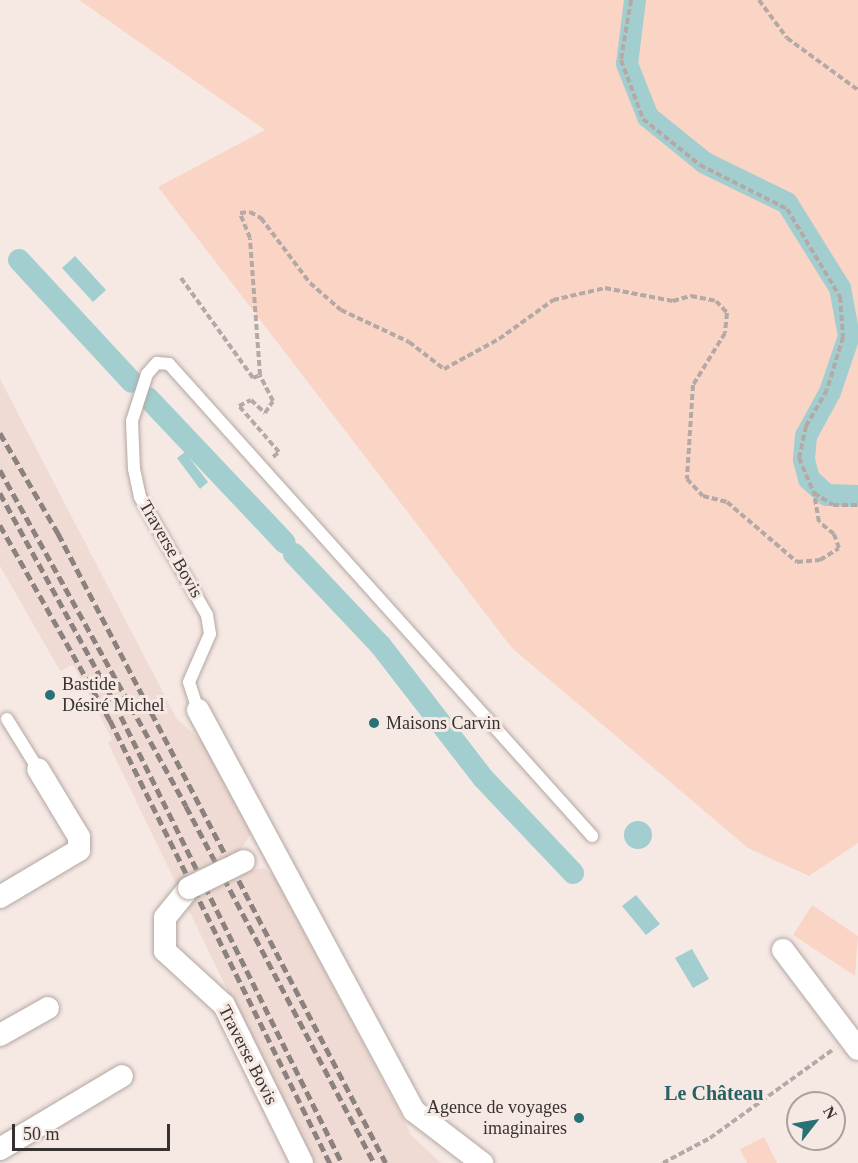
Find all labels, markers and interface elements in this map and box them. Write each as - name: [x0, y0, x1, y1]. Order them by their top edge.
- street label: Traverse Bovis: [134, 496, 208, 602]
- place label: Bastide Désiré Michel: [62, 674, 164, 716]
- marker: Bastide Désiré Michel: [43, 688, 57, 702]
- place label: Maisons Carvin: [386, 712, 500, 734]
- marker: Maisons Carvin: [367, 716, 381, 730]
- street label: Traverse Bovis: [214, 1002, 282, 1108]
- district label: Le Château: [664, 1081, 764, 1105]
- north arrow: [786, 1091, 846, 1151]
- place label: Agence de voyages imaginaires: [427, 1097, 567, 1140]
- text: N: [820, 1103, 840, 1122]
- marker: Agence de voyages imaginaires: [572, 1111, 586, 1125]
- scale bar: [15, 1112, 172, 1150]
- text: 50 m: [23, 1124, 60, 1144]

